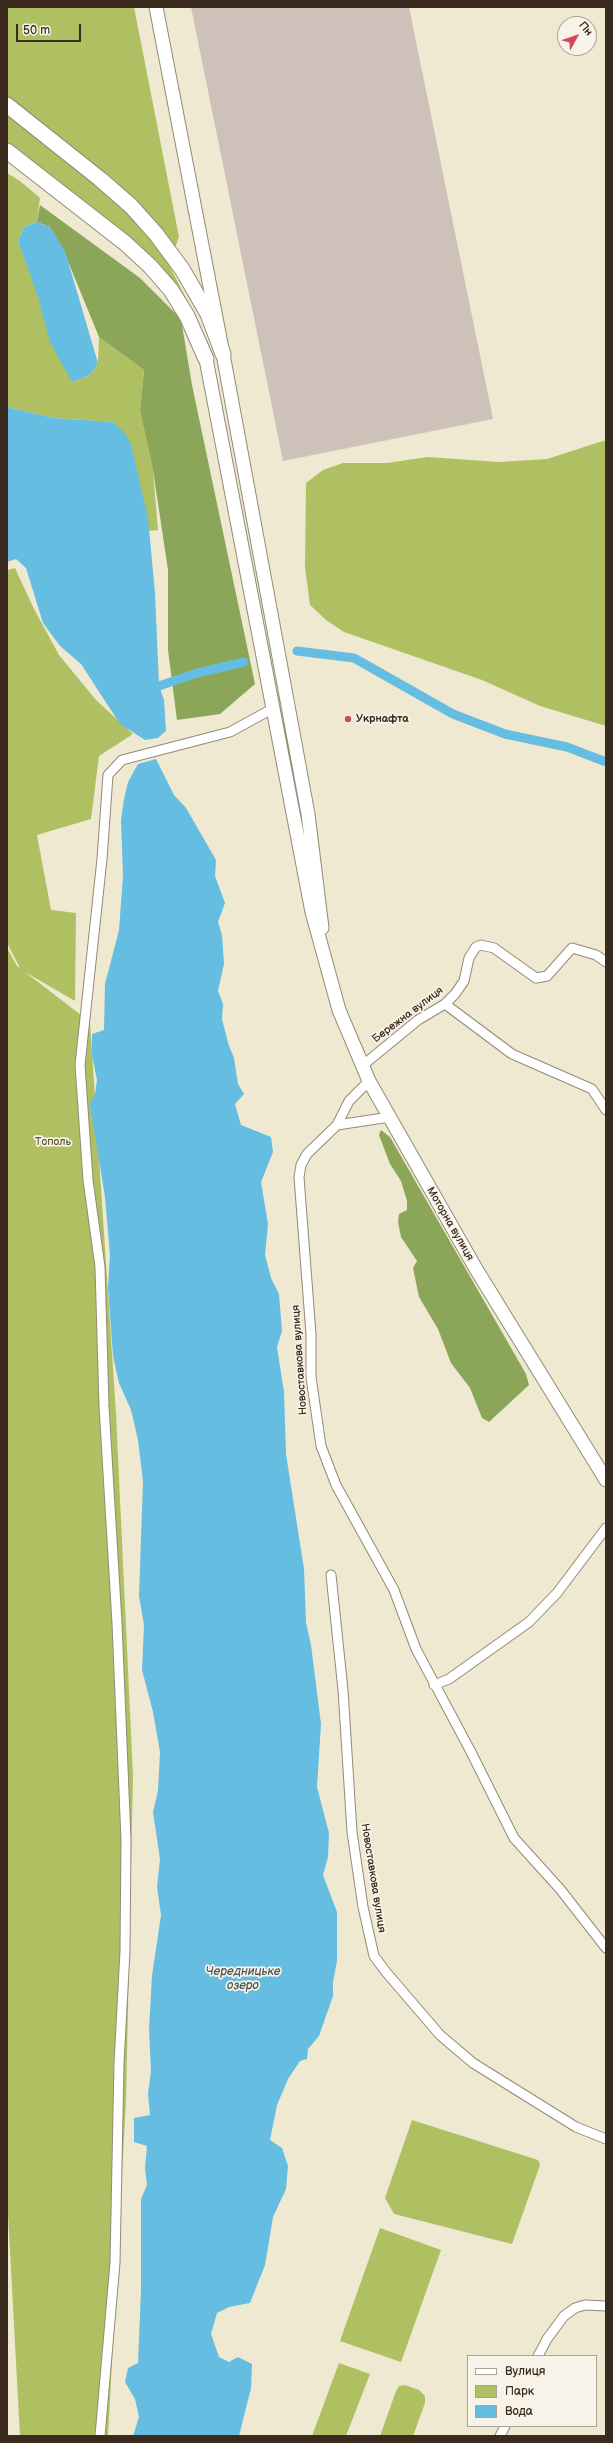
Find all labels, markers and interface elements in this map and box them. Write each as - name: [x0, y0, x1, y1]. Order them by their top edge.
- scale bar: [18, 16, 83, 42]
- north arrow: [557, 16, 597, 56]
- text: Пн: [576, 19, 595, 38]
- text: 50 m: [23, 23, 50, 38]
- place label: Укрнафта: [356, 712, 409, 726]
- marker: Укрнафта: [343, 714, 353, 724]
- street label: Бережна вулиця: [370, 984, 446, 1046]
- park label: Тополь: [35, 1135, 71, 1149]
- street label: Моторна вулиця: [424, 1185, 476, 1263]
- street label: Новоставкова вулиця: [290, 1304, 310, 1416]
- street label: Новоставкова вулиця: [358, 1822, 388, 1934]
- water label: Чередницьке озеро: [206, 1965, 280, 1993]
- legend: [467, 2355, 597, 2427]
- text: Вулиця: [505, 2364, 545, 2379]
- text: Парк: [505, 2384, 534, 2399]
- text: Вода: [505, 2404, 533, 2419]

